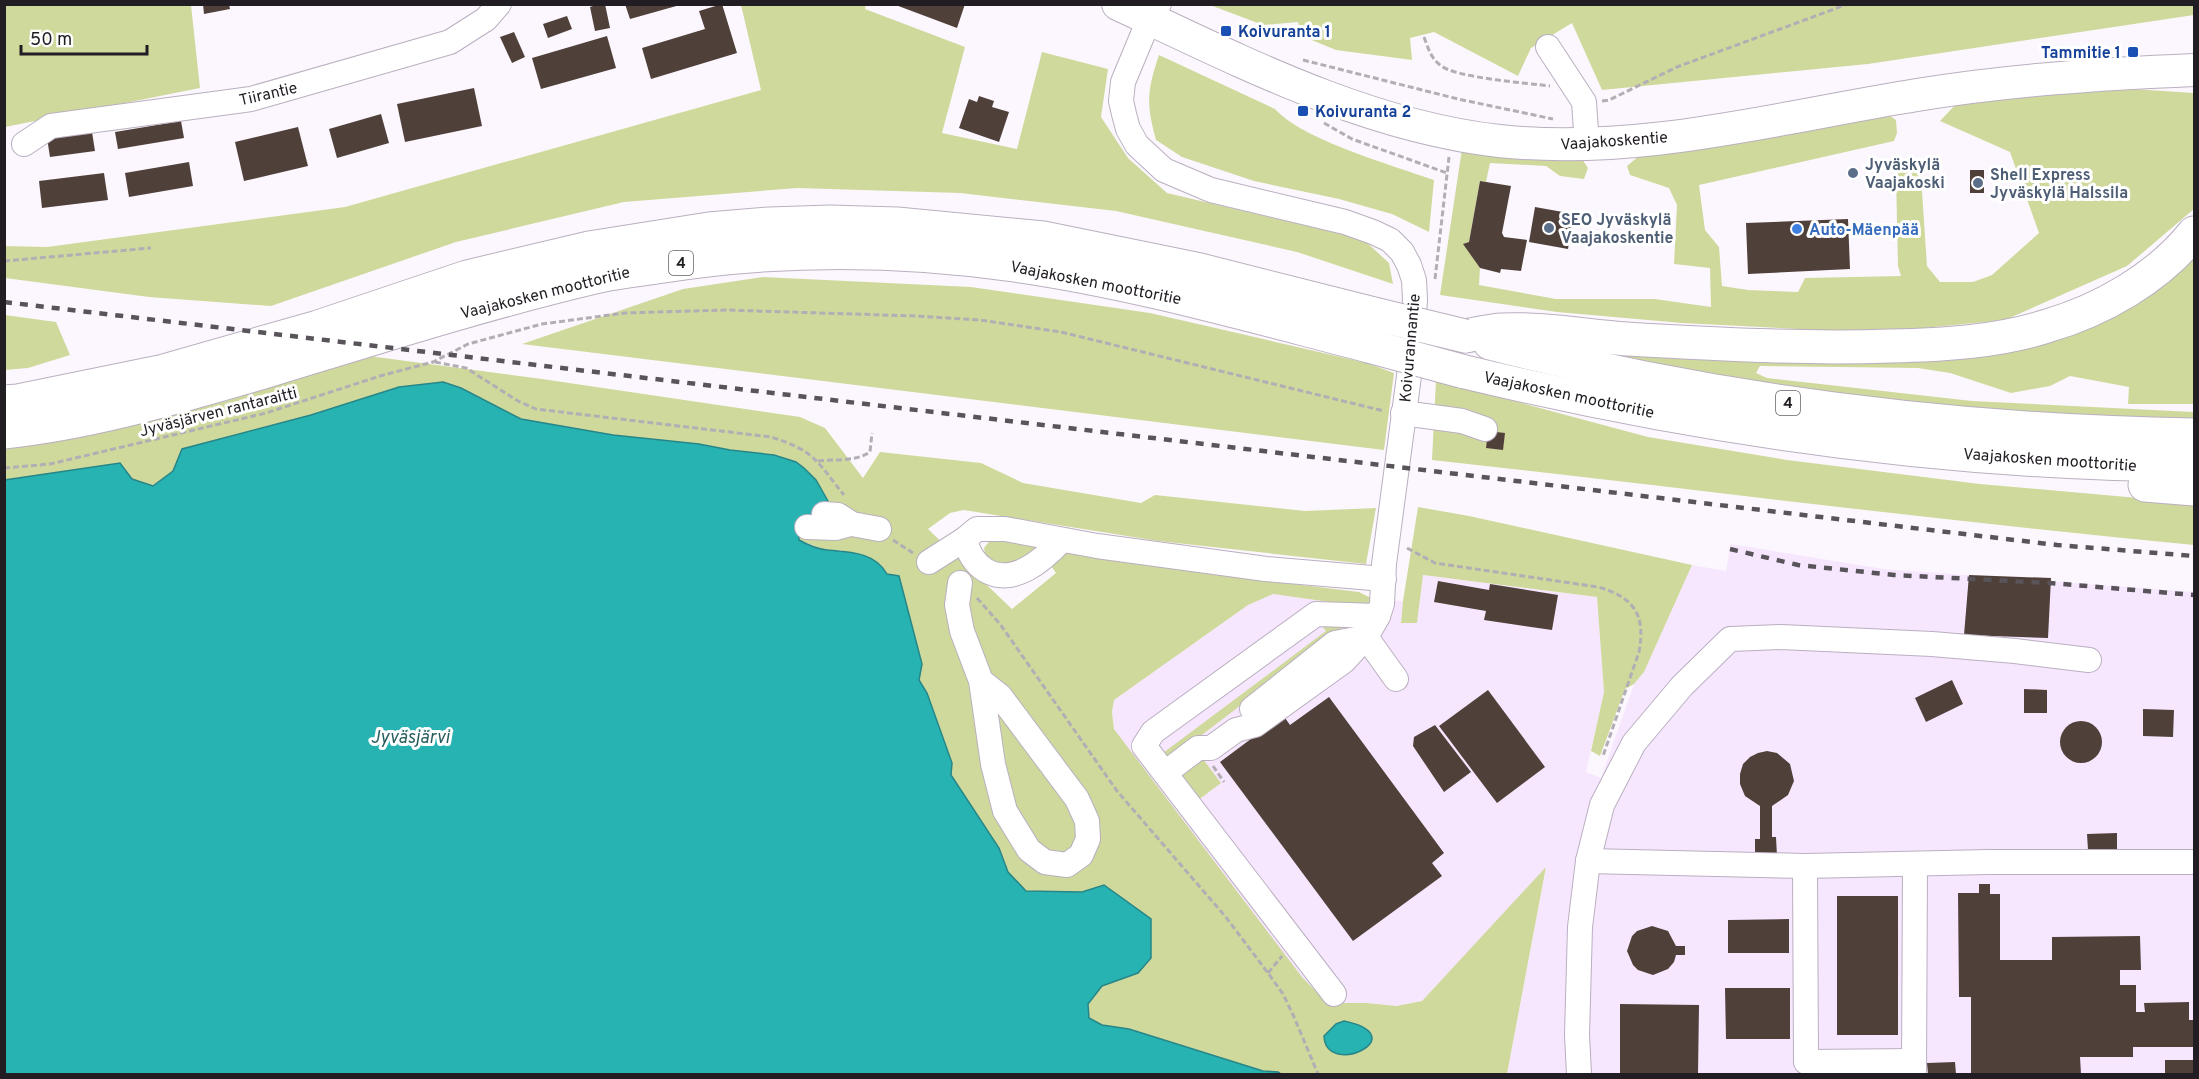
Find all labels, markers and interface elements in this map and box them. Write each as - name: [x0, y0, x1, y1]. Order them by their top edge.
- scale bar: [21, 18, 147, 56]
- place label: Koivuranta 1: [1238, 23, 1331, 43]
- marker: Koivuranta 1: [1219, 24, 1233, 38]
- text: 50 m: [30, 29, 72, 52]
- place label: Tammitie 1: [2041, 44, 2121, 64]
- marker: Tammitie 1: [2126, 45, 2140, 59]
- street label: Tiirantie: [237, 79, 300, 111]
- place label: Koivuranta 2: [1315, 103, 1411, 123]
- marker: Koivuranta 2: [1296, 104, 1310, 118]
- street label: Vaajakoskentie: [1560, 128, 1668, 156]
- place label: Jyväskylä Vaajakoski: [1865, 156, 1945, 194]
- marker: Jyväskylä Vaajakoski: [1846, 166, 1860, 180]
- place label: Shell Express Jyväskylä Halssila: [1990, 166, 2128, 204]
- marker: Shell Express Jyväskylä Halssila: [1971, 176, 1985, 190]
- place label: SEO Jyväskylä Vaajakoskentie: [1561, 211, 1674, 249]
- marker: SEO Jyväskylä Vaajakoskentie: [1542, 221, 1556, 235]
- place label: Auto-Mäenpää: [1809, 221, 1919, 241]
- marker: Auto-Mäenpää: [1790, 222, 1804, 236]
- road number: 4: [669, 251, 693, 275]
- street label: Vaajakosken moottoritie: [1008, 258, 1183, 310]
- street label: Vaajakosken moottoritie: [459, 263, 632, 325]
- street label: Koivurannantie: [1396, 293, 1426, 403]
- street label: Vaajakosken moottoritie: [1481, 368, 1656, 424]
- street label: Jyväsjärven rantaraitti: [138, 384, 299, 442]
- road number: 4: [1776, 391, 1800, 415]
- street label: Vaajakosken moottoritie: [1962, 445, 2137, 477]
- water label: Jyväsjärvi: [371, 727, 451, 750]

